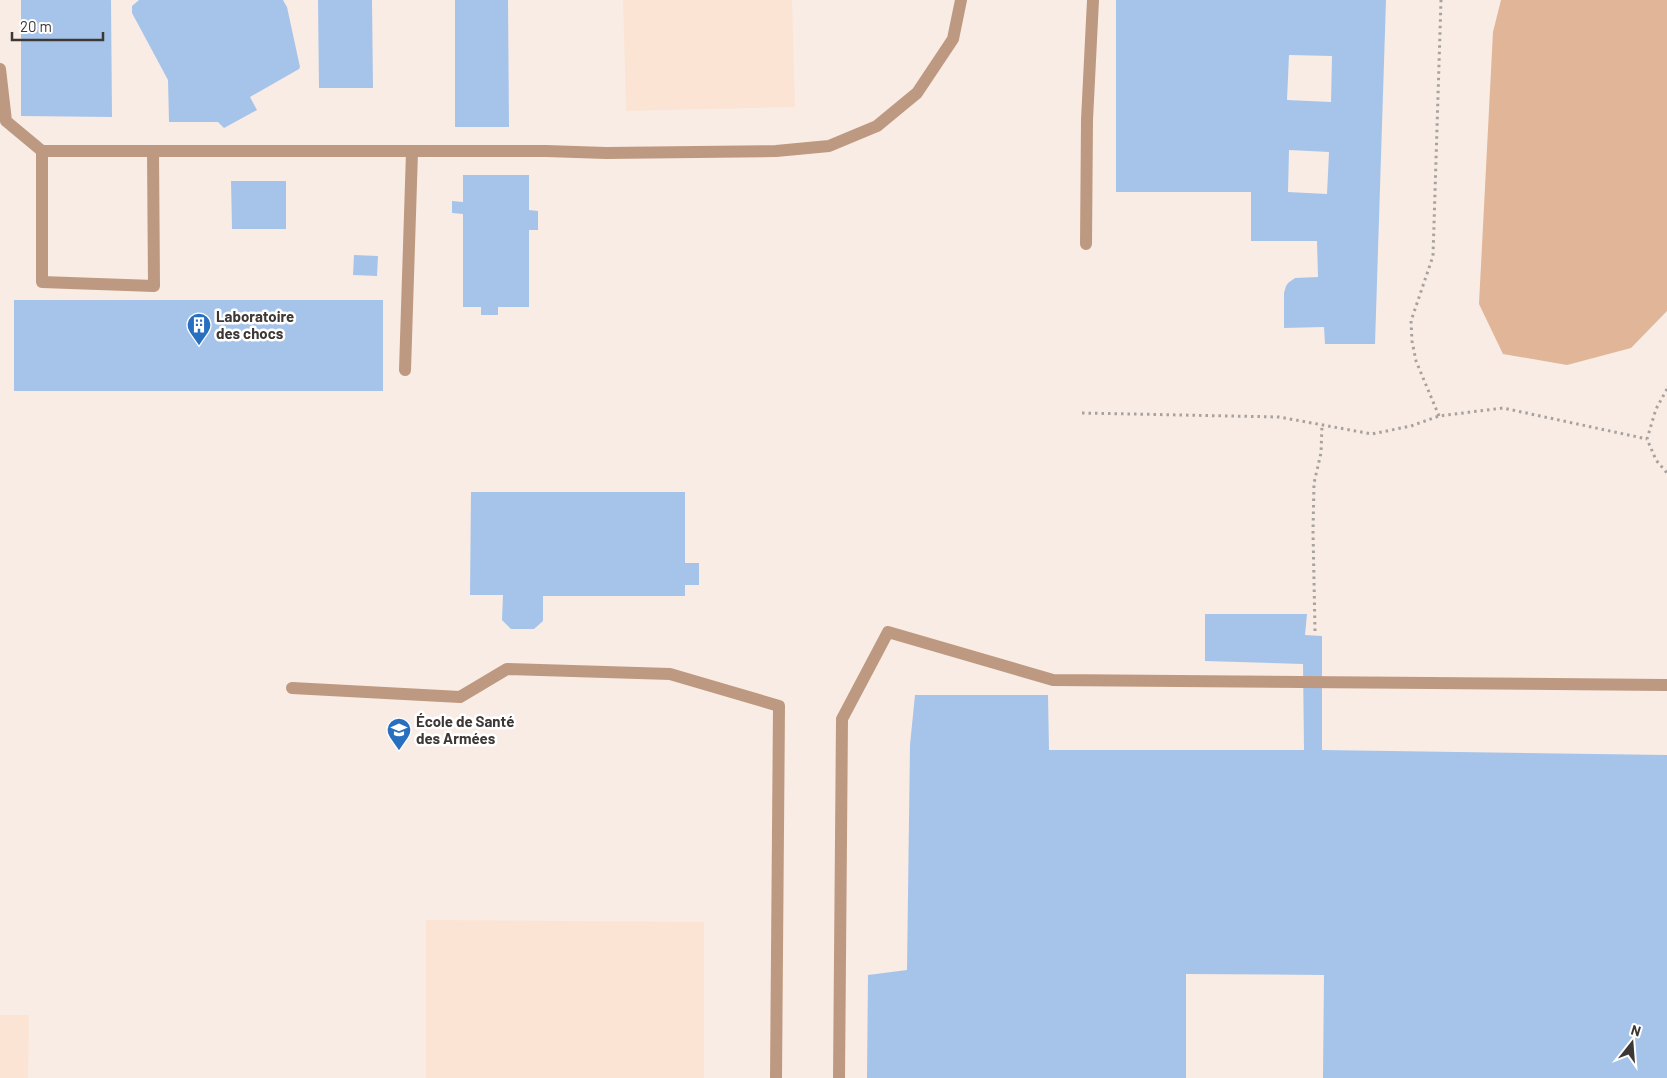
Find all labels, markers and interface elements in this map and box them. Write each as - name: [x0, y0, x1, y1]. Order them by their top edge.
- scale bar: [12, 10, 104, 42]
- text: 20 m: [20, 17, 52, 35]
- place label: Laboratoire des chocs: [216, 307, 294, 342]
- building icon: Laboratoire des chocs: [186, 312, 212, 346]
- place label: École de Santé des Armées: [416, 712, 514, 747]
- school or university icon: École de Santé des Armées: [386, 717, 412, 751]
- north arrow: [1607, 1018, 1657, 1068]
- text: N: [1629, 1021, 1643, 1040]

